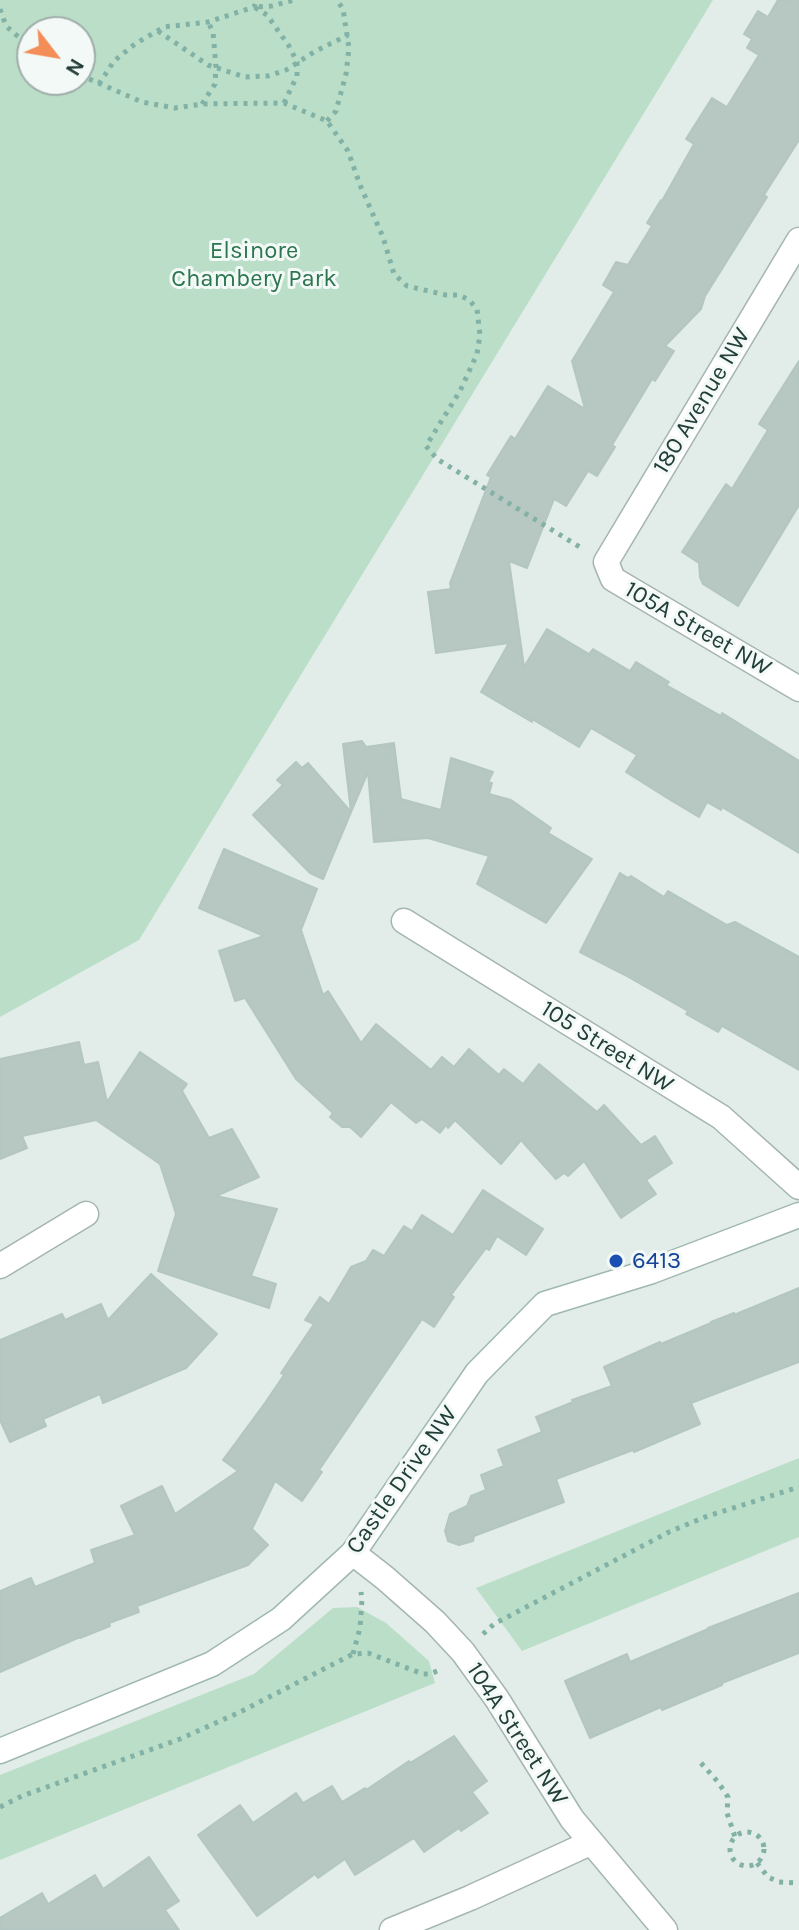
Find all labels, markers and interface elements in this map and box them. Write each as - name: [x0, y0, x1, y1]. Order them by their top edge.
- north arrow: [16, 16, 96, 96]
- text: N: [60, 54, 90, 81]
- park label: Elsinore Chambery Park: [171, 237, 337, 293]
- street label: 180 Avenue NW: [647, 323, 757, 479]
- street label: 105A Street NW: [619, 575, 777, 683]
- street label: 105 Street NW: [535, 995, 679, 1099]
- place label: 6413: [632, 1247, 681, 1275]
- marker: 6413: [607, 1252, 625, 1270]
- street label: Castle Drive NW: [340, 1401, 464, 1559]
- street label: 104A Street NW: [460, 1657, 574, 1811]

